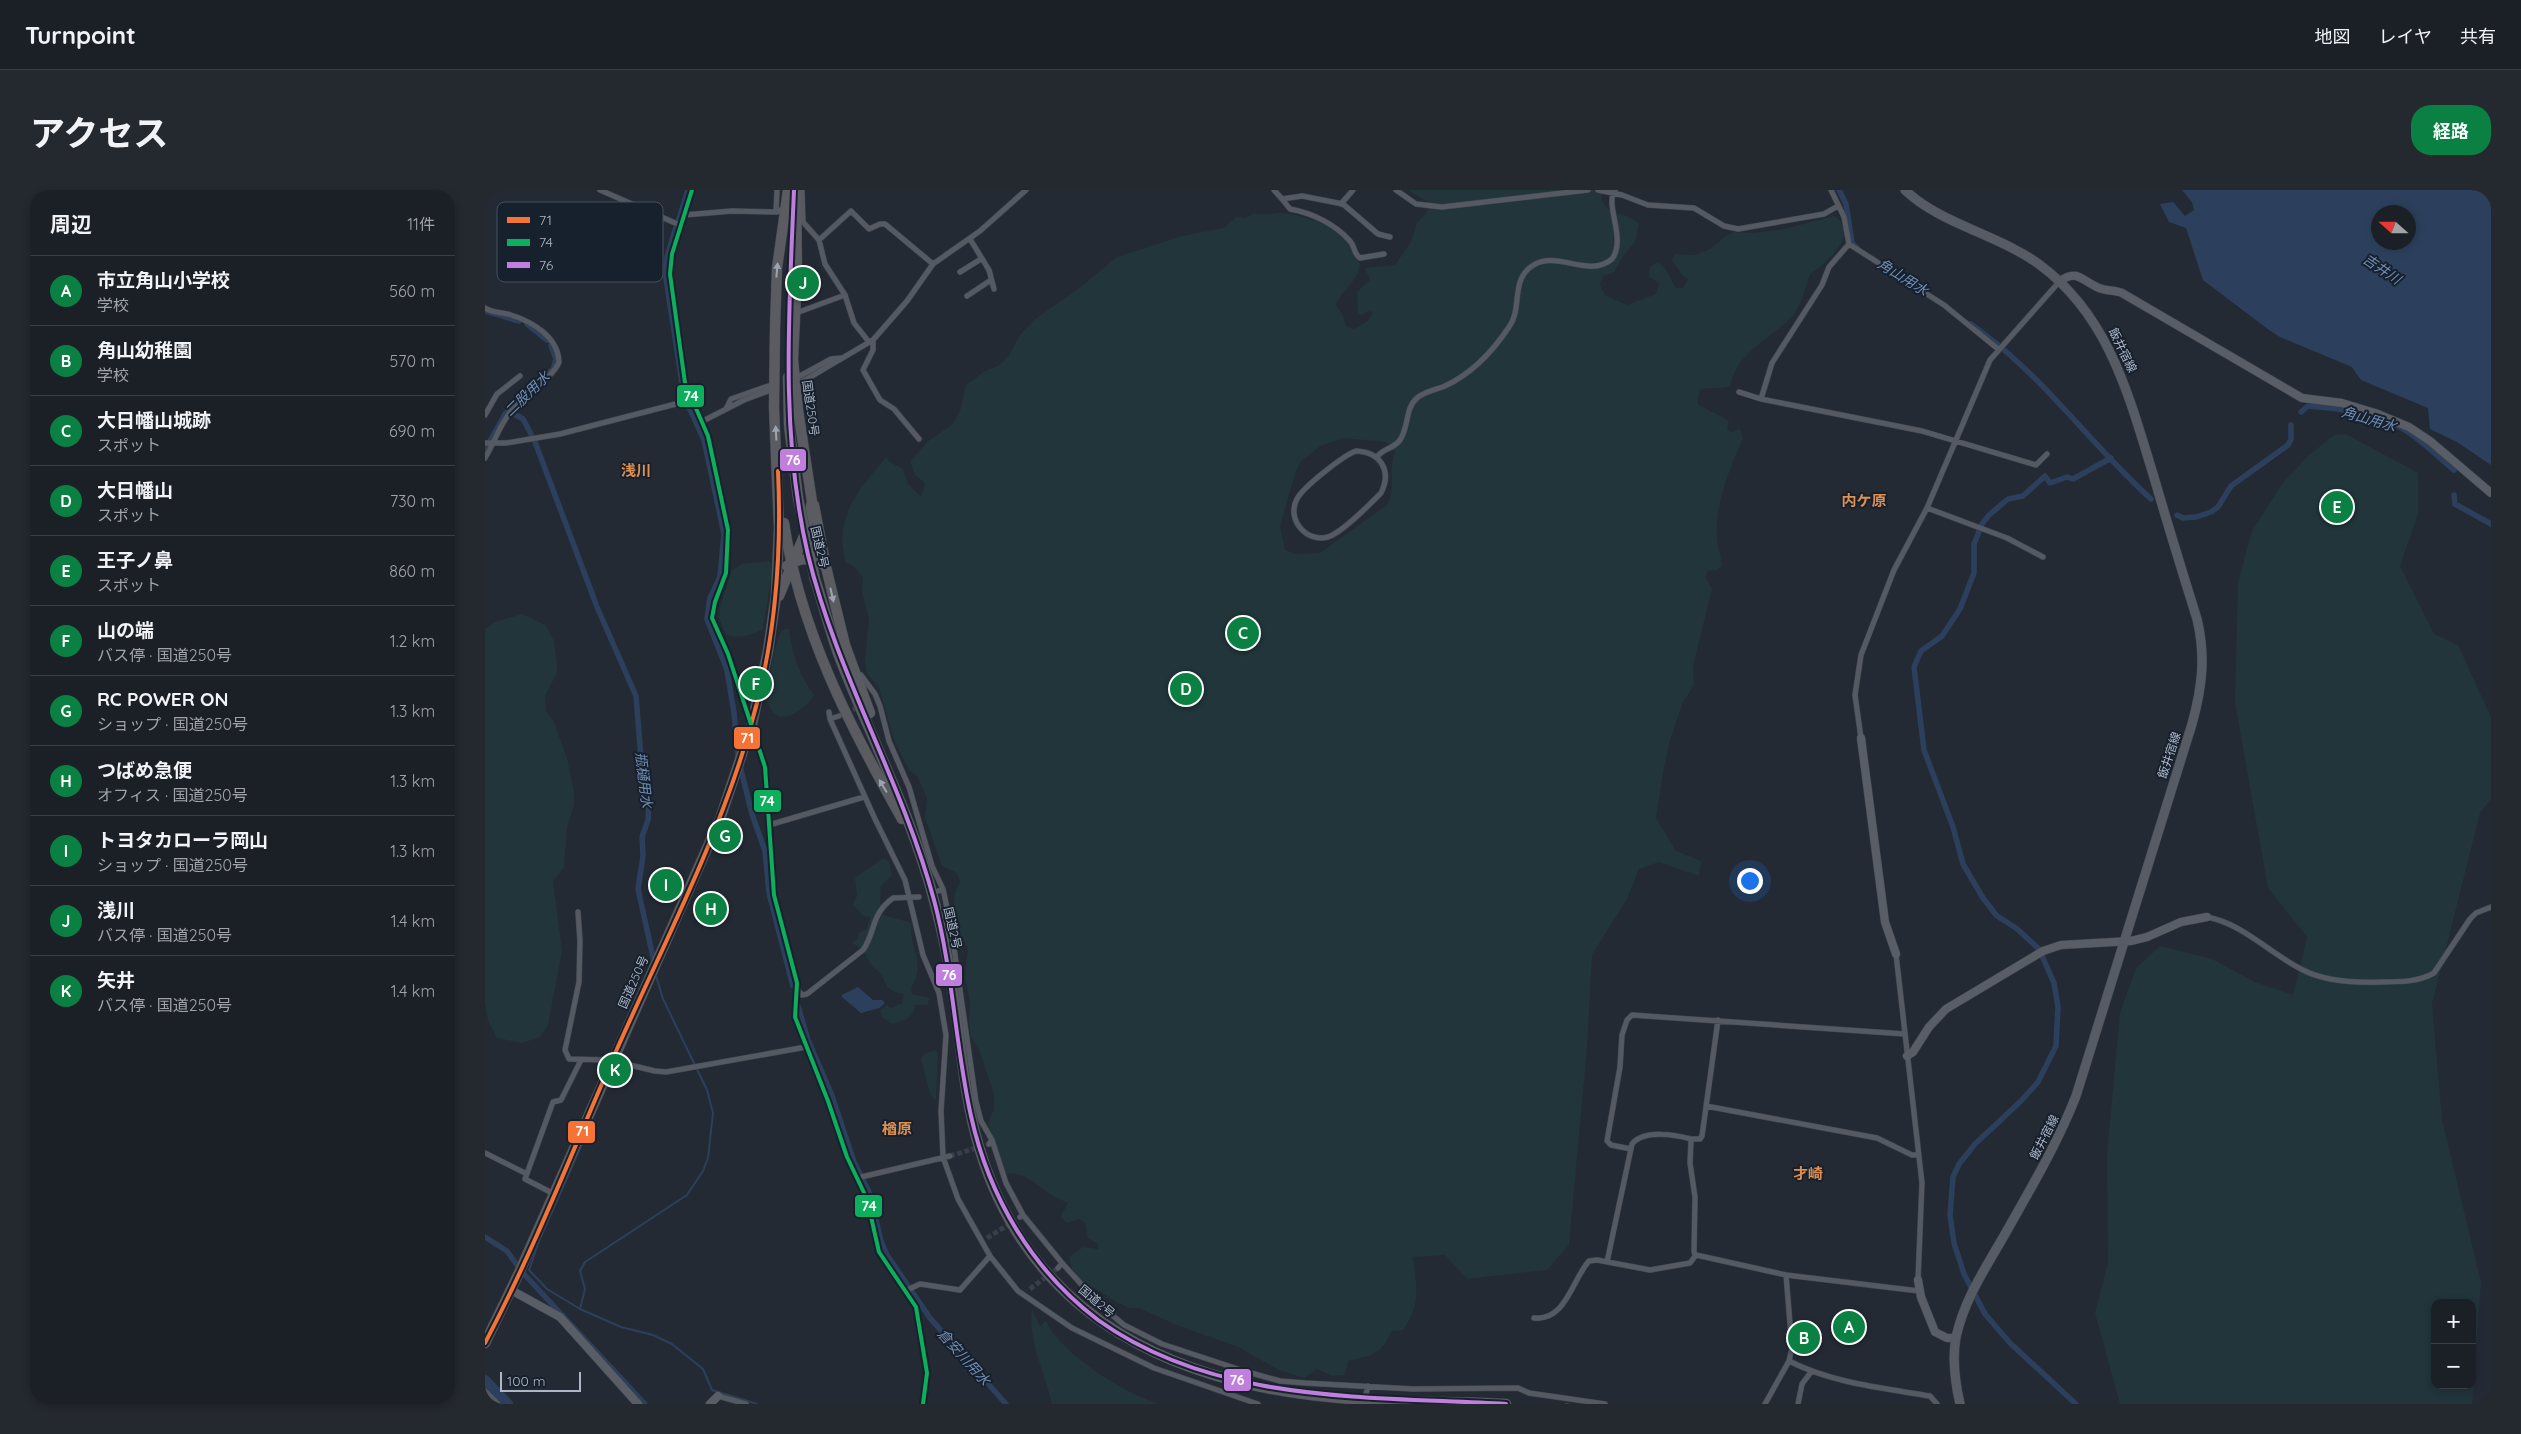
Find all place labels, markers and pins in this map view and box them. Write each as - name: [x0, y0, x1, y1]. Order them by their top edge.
- pin: J: [787, 264, 819, 302]
- pin: E: [2321, 488, 2353, 526]
- pin: C: [1227, 614, 1259, 652]
- pin: F: [740, 665, 772, 703]
- pin: D: [1170, 670, 1202, 708]
- pin: G: [709, 817, 741, 855]
- pin: I: [650, 866, 682, 904]
- pin: H: [695, 890, 727, 928]
- pin: K: [599, 1051, 631, 1089]
- pin: A: [1833, 1308, 1865, 1346]
- pin: B: [1788, 1319, 1820, 1357]

